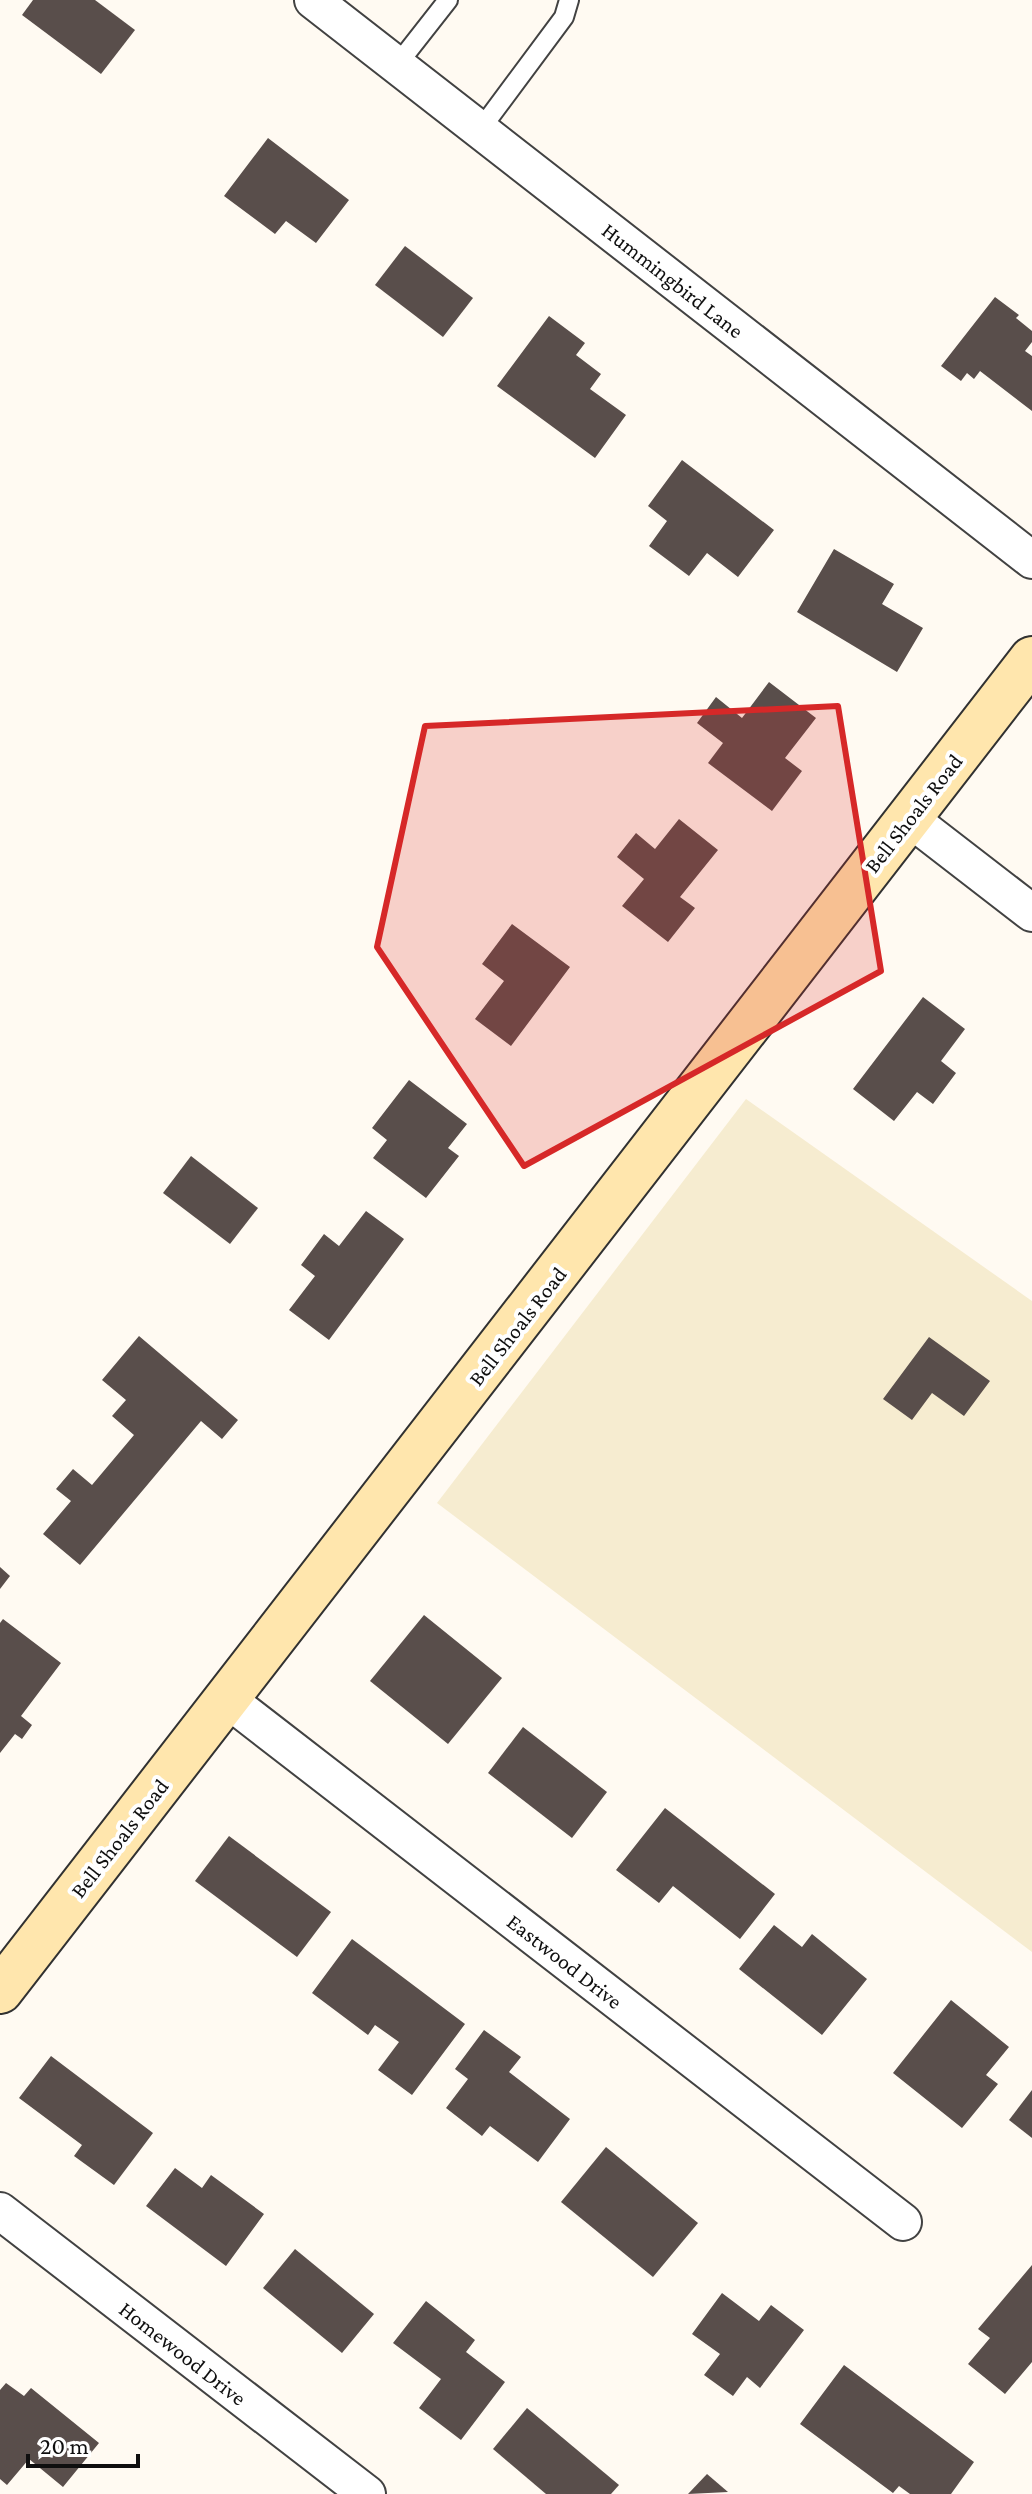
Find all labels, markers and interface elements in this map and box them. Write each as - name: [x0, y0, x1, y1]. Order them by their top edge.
- street label: Hummingbird Lane: [597, 217, 748, 343]
- street label: Bell Shoals Road: [859, 749, 968, 878]
- street label: Bell Shoals Road: [463, 1262, 572, 1391]
- street label: Bell Shoals Road: [65, 1774, 174, 1903]
- street label: Eastwood Drive: [502, 1909, 627, 2014]
- street label: Homewood Drive: [114, 2296, 251, 2411]
- scale bar: [28, 2418, 138, 2468]
- text: 20 m: [40, 2432, 89, 2459]

